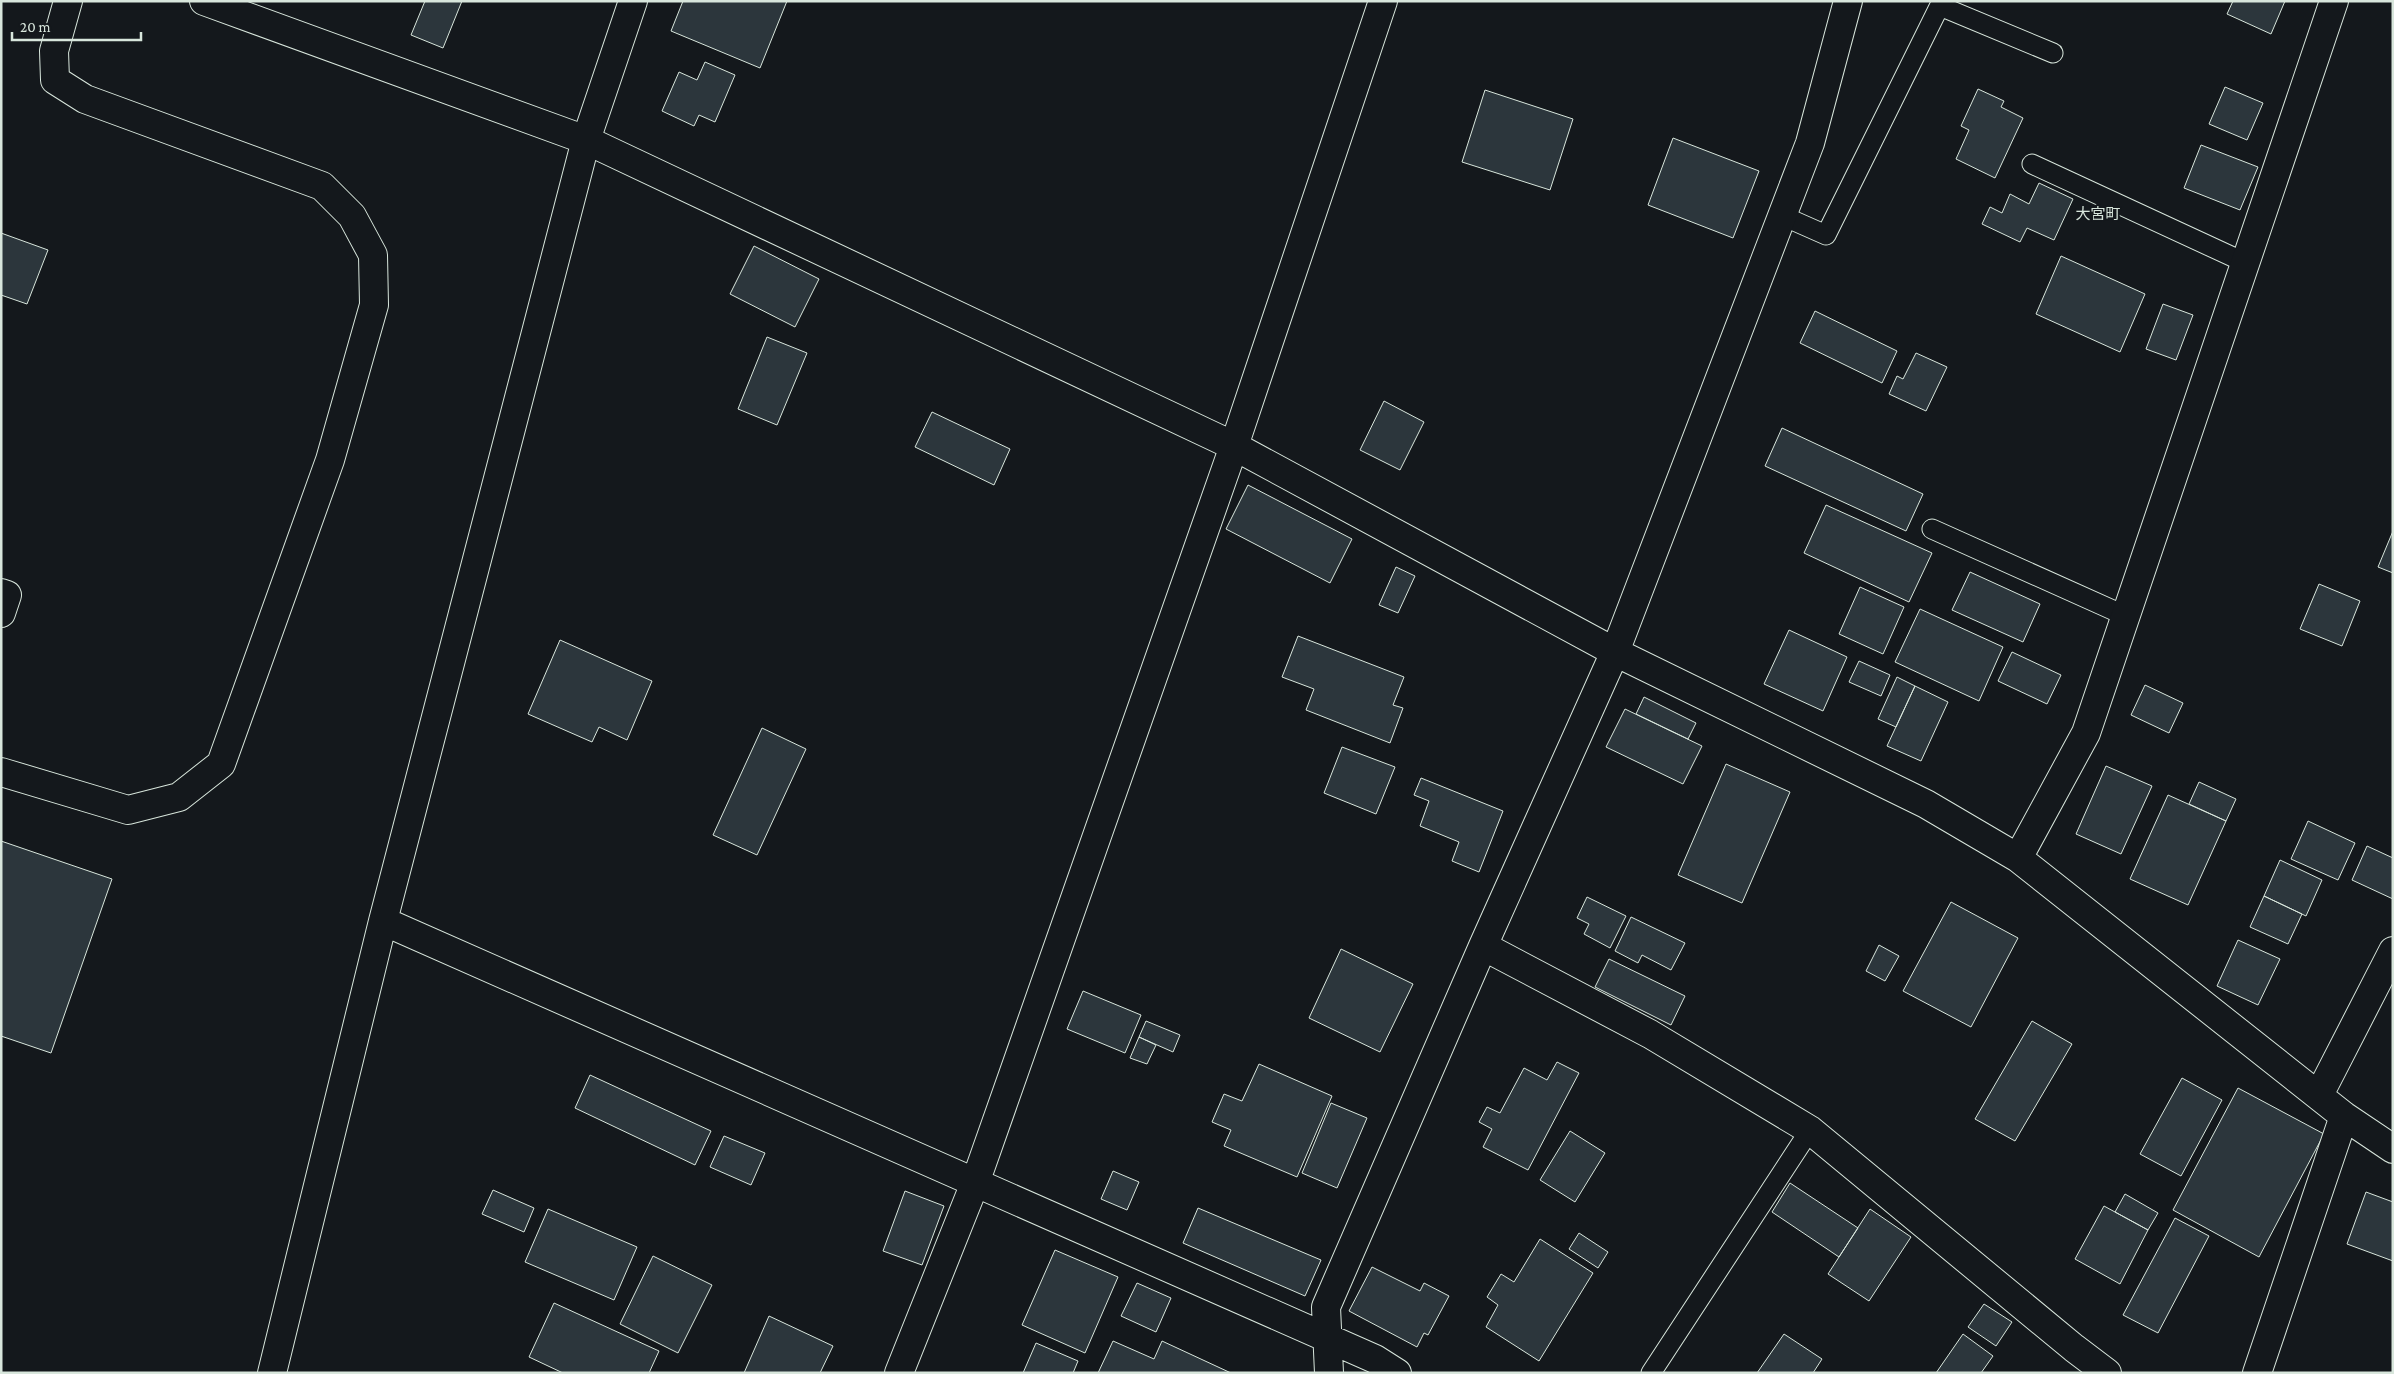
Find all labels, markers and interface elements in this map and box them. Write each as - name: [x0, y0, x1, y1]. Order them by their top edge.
- scale bar: [12, 10, 141, 42]
- text: 20 m: [20, 19, 51, 35]
- district label: 大宮町: [2075, 206, 2121, 222]

